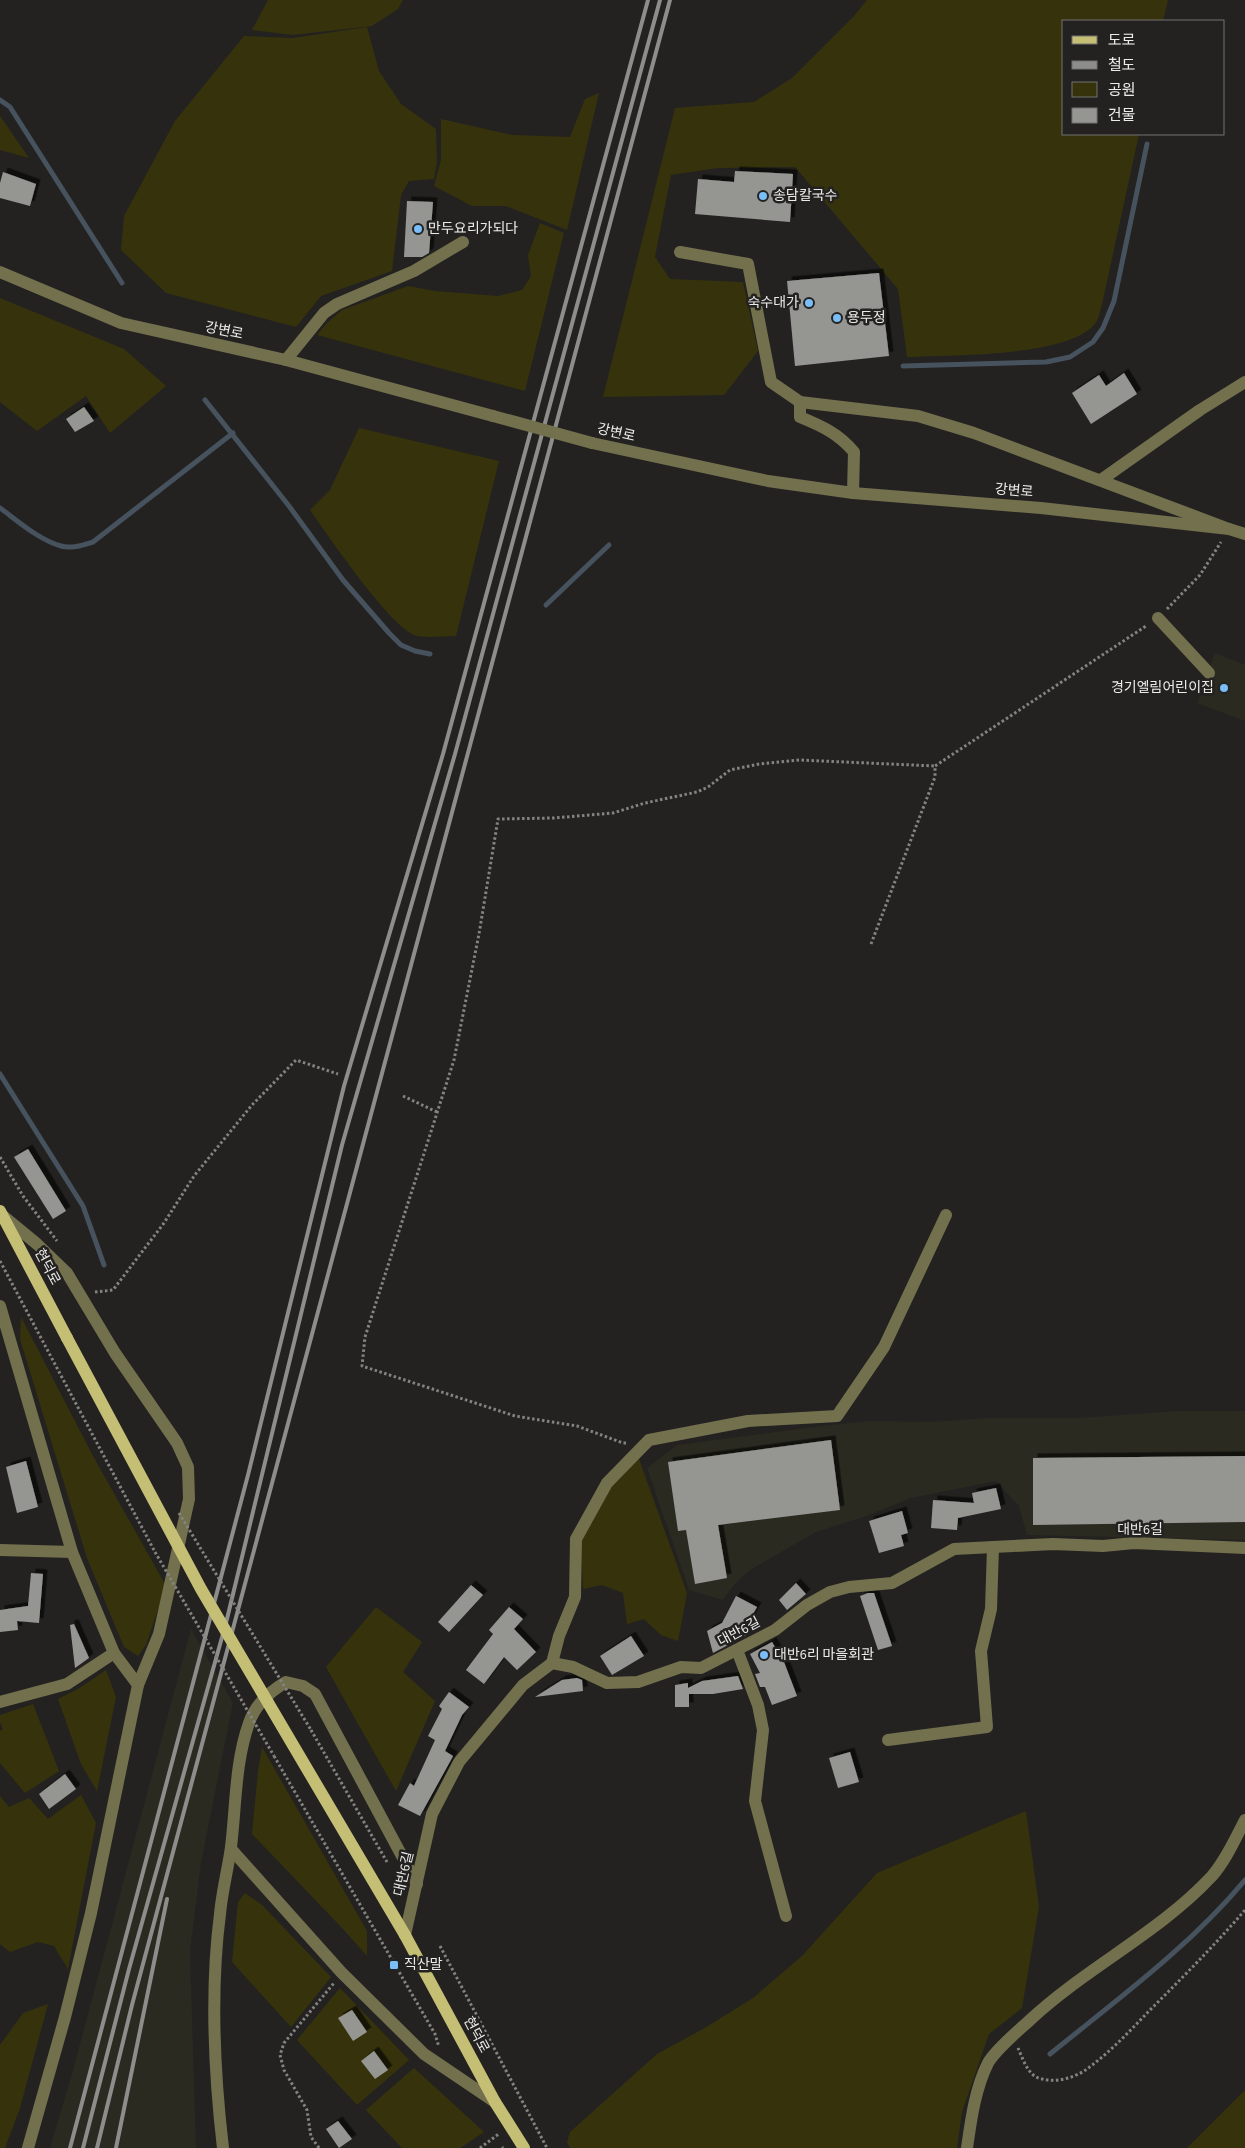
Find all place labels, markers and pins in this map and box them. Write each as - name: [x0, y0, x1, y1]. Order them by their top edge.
- place label: 송담칼국수: [773, 186, 838, 206]
- marker: 송담칼국수: [757, 190, 769, 202]
- place label: 만두요리가되다: [428, 219, 518, 239]
- marker: 만두요리가되다: [412, 223, 424, 235]
- place label: 숙수대가: [747, 293, 799, 313]
- marker: 숙수대가: [803, 297, 815, 309]
- place label: 용두정: [847, 308, 886, 328]
- marker: 용두정: [831, 312, 843, 324]
- place label: 경기엘림어린이집: [1111, 678, 1214, 698]
- marker: 경기엘림어린이집: [1218, 682, 1230, 694]
- place label: 대반6리 마을회관: [774, 1645, 874, 1665]
- marker: 대반6리 마을회관: [758, 1649, 770, 1661]
- place label: 직산말: [404, 1955, 443, 1975]
- marker: 직산말: [388, 1959, 400, 1971]

